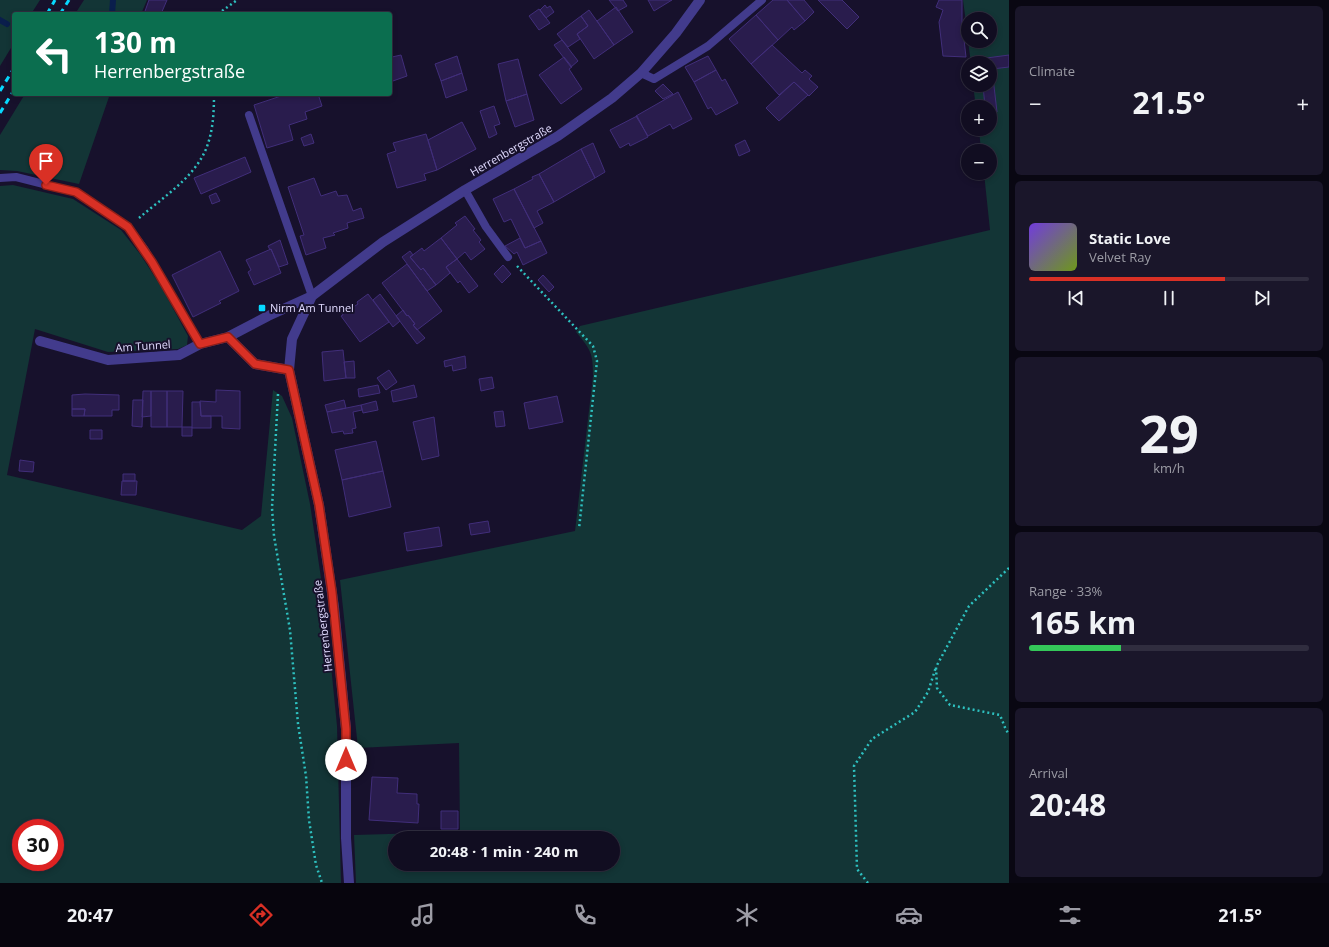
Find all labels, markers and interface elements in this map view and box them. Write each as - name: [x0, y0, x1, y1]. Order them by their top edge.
- map controls: [961, 12, 997, 180]
- button: search: [961, 12, 997, 48]
- text: 130 m: [94, 23, 177, 61]
- icon: left: [28, 28, 80, 80]
- button: layers: [961, 56, 997, 92]
- text: Herrenbergstraße: [94, 59, 245, 83]
- text: Climate: [1029, 62, 1075, 80]
- text: 21.5°: [1133, 82, 1205, 123]
- text: −: [1029, 88, 1042, 118]
- text: +: [1296, 88, 1309, 118]
- button: +: [961, 100, 997, 136]
- street label: Herrenbergstraße: [467, 120, 554, 179]
- pin: [29, 144, 63, 185]
- button: −: [961, 144, 997, 180]
- icon: arrive: [35, 150, 57, 172]
- text: Static Love: [1089, 228, 1171, 248]
- text: Velvet Ray: [1089, 248, 1151, 266]
- icon: previous: [1065, 287, 1087, 309]
- icon: pause: [1158, 287, 1180, 309]
- icon: next: [1251, 287, 1273, 309]
- place label: Nirm Am Tunnel: [270, 300, 354, 315]
- marker: Nirm Am Tunnel: [257, 303, 267, 313]
- street label: Am Tunnel: [115, 336, 171, 355]
- text: 29: [1139, 397, 1199, 468]
- text: km/h: [1153, 459, 1185, 477]
- street label: Herrenbergstraße: [309, 579, 336, 673]
- text: Range · 33%: [1029, 582, 1102, 600]
- text: 165 km: [1029, 602, 1136, 643]
- position arrow: [325, 739, 367, 781]
- text: Arrival: [1029, 764, 1068, 782]
- text: 20:48: [1029, 784, 1106, 825]
- speed limit sign: 30: [12, 819, 64, 871]
- text: 20:48 · 1 min · 240 m: [430, 841, 578, 861]
- icon: directions: [247, 901, 275, 929]
- icon: music: [409, 901, 437, 929]
- icon: phone: [571, 901, 599, 929]
- icon: climate: [733, 901, 761, 929]
- icon: car: [895, 901, 923, 929]
- icon: filters: [1056, 901, 1084, 929]
- text: 20:47: [67, 903, 113, 927]
- text: 21.5°: [1218, 903, 1262, 927]

